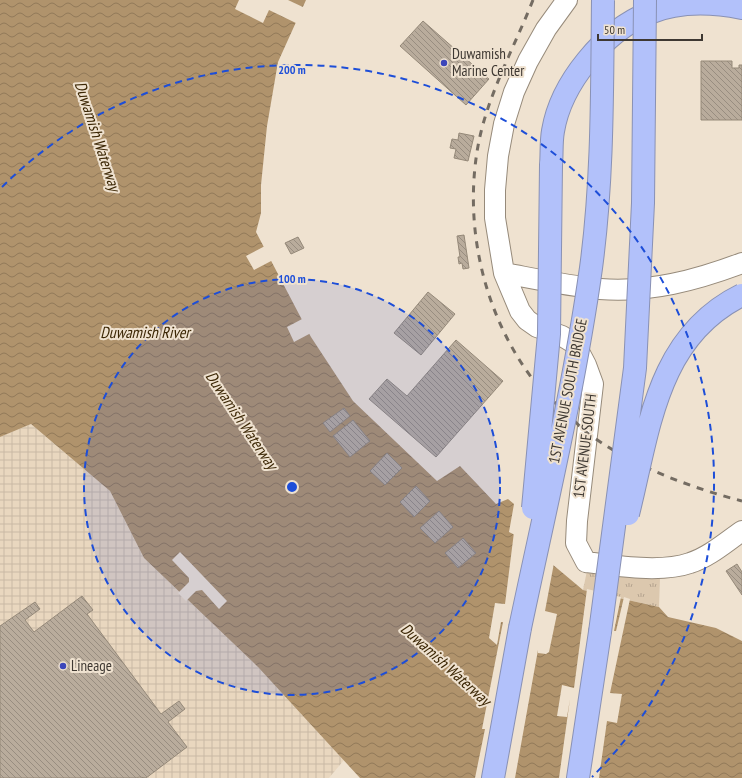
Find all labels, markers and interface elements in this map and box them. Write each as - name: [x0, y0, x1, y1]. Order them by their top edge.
- scale bar: [598, 16, 702, 42]
- text: 50 m: [604, 22, 625, 37]
- place label: Duwamish Marine Center: [452, 44, 525, 80]
- marker: Duwamish Marine Center: [439, 58, 449, 68]
- text: 200 m: [278, 62, 306, 77]
- water label: Duwamish Waterway: [71, 79, 126, 195]
- text: 100 m: [278, 271, 306, 286]
- street label: 1ST AVENUE SOUTH BRIDGE: [545, 317, 591, 465]
- water label: Duwamish River: [100, 322, 192, 342]
- water label: Duwamish Waterway: [202, 367, 283, 475]
- street label: 1ST AVENUE SOUTH: [570, 392, 600, 500]
- centre of rings: [285, 480, 299, 494]
- water label: Duwamish Waterway: [397, 618, 497, 711]
- place label: Lineage: [71, 656, 112, 675]
- marker: Lineage: [58, 661, 68, 671]

